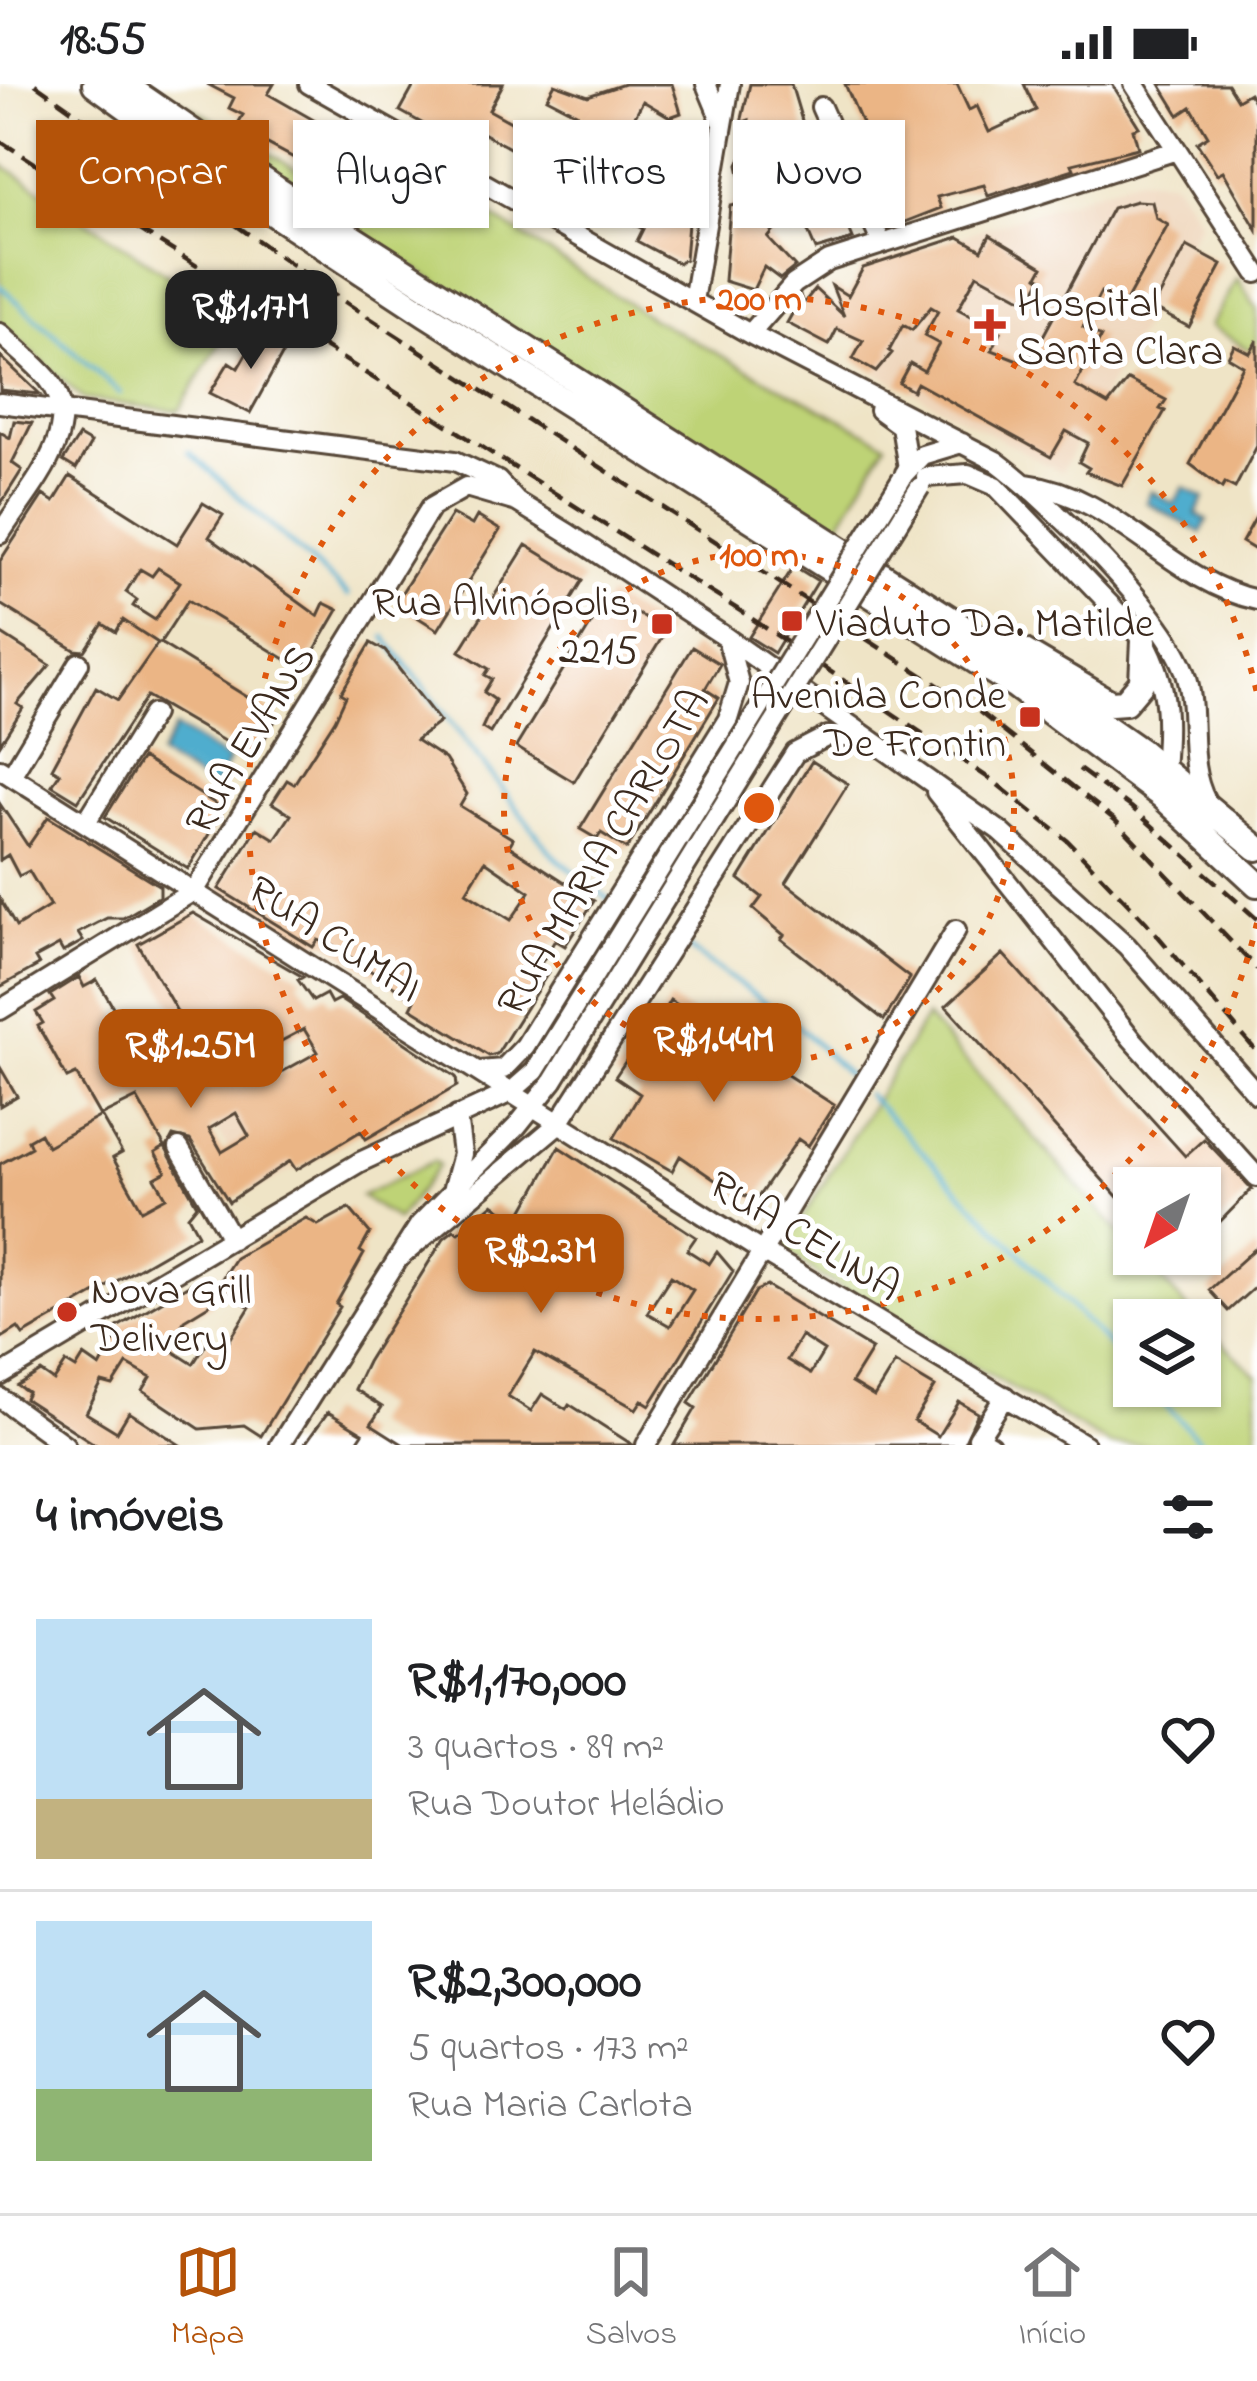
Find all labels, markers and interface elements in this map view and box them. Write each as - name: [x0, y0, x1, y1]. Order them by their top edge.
- text: 18:55: [60, 9, 147, 75]
- chip: Comprar: [36, 120, 269, 228]
- chip: Alugar: [293, 120, 489, 228]
- chip: Filtros: [513, 120, 709, 228]
- chip: Novo: [733, 120, 905, 228]
- pin: R$1.17M: [140, 270, 362, 372]
- text: 200 m: [715, 275, 802, 328]
- place label: Hospital Santa Clara: [1017, 275, 1223, 384]
- text: R$1.17M: [192, 280, 310, 337]
- marker: Hospital Santa Clara: [974, 309, 1006, 341]
- text: 100 m: [719, 531, 799, 584]
- place label: Rua Alvinópolis, 2215: [372, 574, 638, 683]
- place label: Viaduto Da. Matilde: [815, 595, 1154, 656]
- marker: Viaduto Da. Matilde: [779, 608, 805, 634]
- marker: Rua Alvinópolis, 2215: [649, 611, 675, 637]
- street label: RUA EVANS: [171, 634, 333, 847]
- place label: Avenida Conde De Frontin: [751, 667, 1006, 776]
- street label: RUA MARIA CARLOTA: [483, 678, 727, 1029]
- marker: Avenida Conde De Frontin: [1017, 704, 1043, 730]
- centre of rings: [738, 787, 780, 829]
- street label: RUA CUMAI: [234, 862, 433, 1020]
- pin: R$1.44M: [603, 1003, 825, 1105]
- pin: R$1.25M: [80, 1009, 302, 1111]
- text: R$1.44M: [653, 1013, 775, 1070]
- text: R$1.25M: [126, 1019, 256, 1076]
- street label: RUA CELINA: [696, 1157, 911, 1319]
- north arrow: [1113, 1167, 1221, 1275]
- map controls: [1113, 1167, 1221, 1407]
- pin: R$2.3M: [443, 1214, 639, 1316]
- text: R$2.3M: [485, 1224, 597, 1281]
- place label: Nova Grill Delivery: [90, 1262, 252, 1371]
- marker: Nova Grill Delivery: [54, 1299, 80, 1325]
- button: layers: [1113, 1299, 1221, 1407]
- text: 4 imóveis: [36, 1480, 224, 1555]
- icon: filters: [1155, 1484, 1221, 1550]
- text: R$1,170,000: [408, 1645, 626, 1720]
- icon: home: [132, 1667, 276, 1811]
- icon: heart: [1155, 1706, 1221, 1772]
- text: 3 quartos · 89 m²: [408, 1720, 664, 1777]
- text: Rua Doutor Heládio: [408, 1777, 725, 1834]
- text: R$2,300,000: [408, 1946, 641, 2021]
- icon: home: [132, 1969, 276, 2113]
- icon: heart: [1155, 2008, 1221, 2074]
- text: 5 quartos · 173 m²: [408, 2021, 689, 2078]
- text: Rua Maria Carlota: [408, 2078, 693, 2135]
- tab: Mapa: [171, 2239, 244, 2359]
- tab: Salvos: [586, 2239, 677, 2359]
- tab: Início: [1019, 2239, 1086, 2359]

